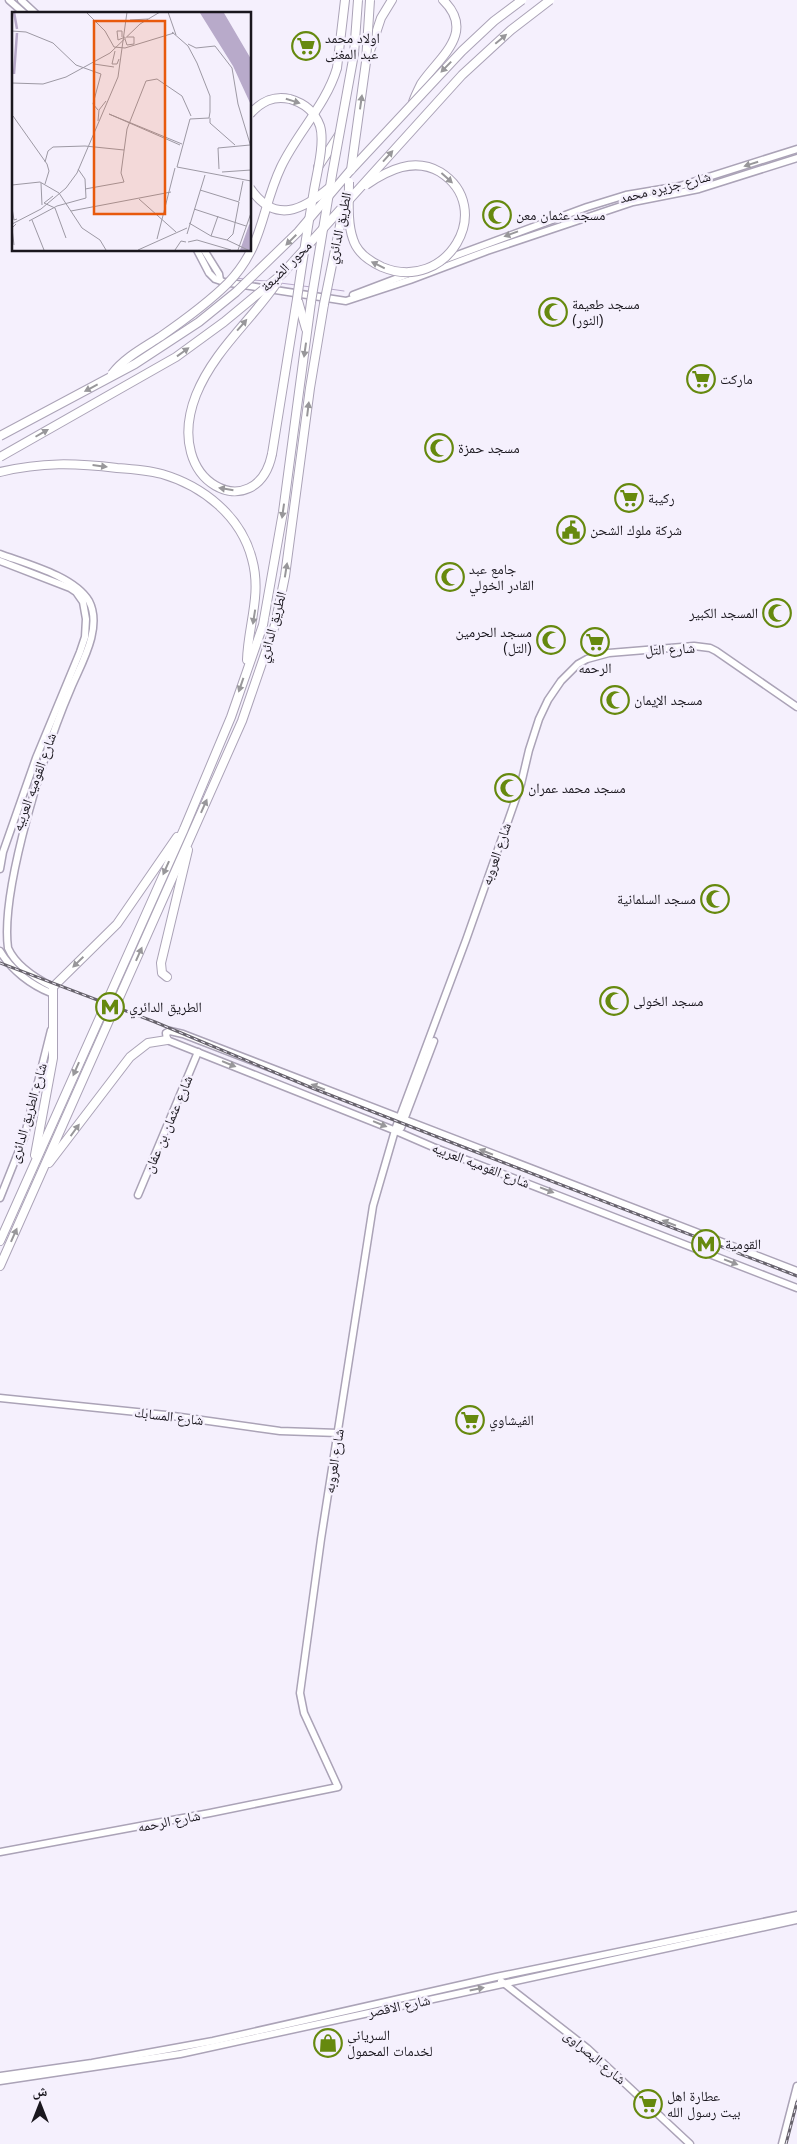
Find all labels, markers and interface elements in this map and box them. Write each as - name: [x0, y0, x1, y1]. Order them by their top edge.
- inset map: [12, 12, 251, 251]
- place label: اولاد محمد عبد المغنى: [325, 30, 380, 63]
- supermarket icon: اولاد محمد عبد المغنى: [291, 31, 321, 61]
- one-way arrow: [494, 33, 506, 45]
- one-way arrow: [440, 61, 452, 73]
- one-way arrow: [357, 93, 365, 109]
- one-way arrow: [286, 97, 301, 105]
- one-way arrow: [382, 150, 394, 162]
- one-way arrow: [743, 160, 758, 168]
- street label: شارع جزيره محمد: [618, 168, 713, 208]
- one-way arrow: [440, 173, 453, 184]
- street label: الطريق الدائري: [324, 191, 358, 266]
- mosque icon: مسجد عثمان معن: [482, 200, 512, 230]
- place label: مسجد عثمان معن: [516, 207, 605, 224]
- one-way arrow: [503, 230, 518, 238]
- one-way arrow: [285, 234, 297, 246]
- street label: محور الضبعة: [257, 237, 315, 295]
- one-way arrow: [371, 261, 385, 269]
- place label: مسجد طعيمة (النور): [572, 296, 640, 329]
- mosque icon: مسجد طعيمة (النور): [538, 297, 568, 327]
- one-way arrow: [236, 319, 248, 331]
- one-way arrow: [300, 342, 308, 358]
- one-way arrow: [176, 347, 190, 357]
- supermarket icon: ماركت: [686, 364, 716, 394]
- place label: ماركت: [720, 371, 753, 388]
- one-way arrow: [83, 384, 98, 392]
- one-way arrow: [304, 401, 312, 417]
- one-way arrow: [36, 429, 49, 438]
- mosque icon: مسجد حمزة: [424, 433, 454, 463]
- place label: مسجد حمزة: [458, 440, 520, 457]
- one-way arrow: [93, 462, 109, 470]
- supermarket icon: ركيبة: [614, 483, 644, 513]
- one-way arrow: [217, 485, 233, 493]
- place label: ركيبة: [648, 490, 675, 507]
- one-way arrow: [279, 503, 287, 519]
- public building icon: شركة ملوك الشحن: [556, 515, 586, 545]
- place label: شركة ملوك الشحن: [590, 522, 682, 539]
- place label: جامع عبد القادر الخولي: [469, 561, 534, 597]
- one-way arrow: [283, 562, 291, 578]
- mosque icon: جامع عبد القادر الخولي: [435, 562, 465, 592]
- street label: الطريق الدائري: [255, 590, 293, 665]
- mosque icon: المسجد الكبير: [762, 598, 792, 628]
- place label: المسجد الكبير: [688, 605, 758, 622]
- one-way arrow: [249, 609, 257, 625]
- place label: مسجد الحرمين (التل): [456, 624, 532, 657]
- mosque icon: مسجد الحرمين (التل): [536, 625, 566, 655]
- supermarket icon: الرحمه: [580, 627, 610, 657]
- street label: شارع التل: [645, 640, 696, 660]
- place label: الرحمه: [579, 660, 611, 677]
- one-way arrow: [237, 678, 245, 693]
- mosque icon: مسجد الإيمان: [600, 685, 630, 715]
- place label: مسجد الإيمان: [634, 692, 702, 709]
- street label: شارع القوميه العربيه: [9, 731, 61, 834]
- mosque icon: مسجد محمد عمران: [494, 773, 524, 803]
- place label: مسجد محمد عمران: [528, 780, 626, 797]
- one-way arrow: [200, 799, 208, 813]
- street label: شارع العروبه: [478, 821, 516, 888]
- one-way arrow: [162, 861, 170, 875]
- mosque icon: مسجد السلمانية: [700, 884, 730, 914]
- place label: مسجد السلمانية: [617, 891, 696, 907]
- one-way arrow: [135, 947, 143, 961]
- one-way arrow: [72, 956, 84, 968]
- mosque icon: مسجد الخولى: [599, 986, 629, 1016]
- metro station icon: الطريق الدائري: [95, 992, 125, 1022]
- place label: مسجد الخولى: [633, 993, 703, 1010]
- place label: الطريق الدائري: [129, 999, 202, 1019]
- one-way arrow: [222, 1060, 237, 1068]
- street label: شارع الطريق الدائرى: [6, 1061, 52, 1165]
- one-way arrow: [71, 1062, 79, 1076]
- street label: شارع عثمان بن عفان: [140, 1073, 198, 1176]
- one-way arrow: [311, 1082, 325, 1090]
- one-way arrow: [373, 1120, 388, 1128]
- one-way arrow: [70, 1123, 80, 1137]
- street label: شارع القوميه العربيه: [429, 1139, 532, 1193]
- one-way arrow: [478, 1148, 493, 1155]
- one-way arrow: [540, 1186, 555, 1194]
- one-way arrow: [662, 1219, 677, 1227]
- one-way arrow: [10, 1228, 18, 1242]
- metro station icon: القومية: [691, 1229, 721, 1259]
- place label: القومية: [725, 1236, 761, 1253]
- one-way arrow: [724, 1258, 738, 1266]
- street label: شارع المسابك: [133, 1404, 205, 1430]
- supermarket icon: الفيشاوي: [455, 1405, 485, 1435]
- place label: الفيشاوي: [489, 1412, 534, 1432]
- street label: شارع العروبه: [321, 1428, 349, 1495]
- street label: شارع الرحمه: [136, 1807, 202, 1837]
- one-way arrow: [470, 1985, 485, 1993]
- street label: شارع الاقصر: [365, 1992, 432, 2023]
- street label: شارع البصراوى: [559, 2026, 629, 2089]
- place label: السرياني لخدمات المحمول: [347, 2027, 433, 2060]
- shop icon: السرياني لخدمات المحمول: [313, 2028, 343, 2058]
- north arrow: [15, 2079, 65, 2129]
- text: ش: [33, 2083, 48, 2100]
- place label: عطارة اهل بيت رسول الله: [667, 2088, 741, 2121]
- supermarket icon: عطارة اهل بيت رسول الله: [633, 2089, 663, 2119]

